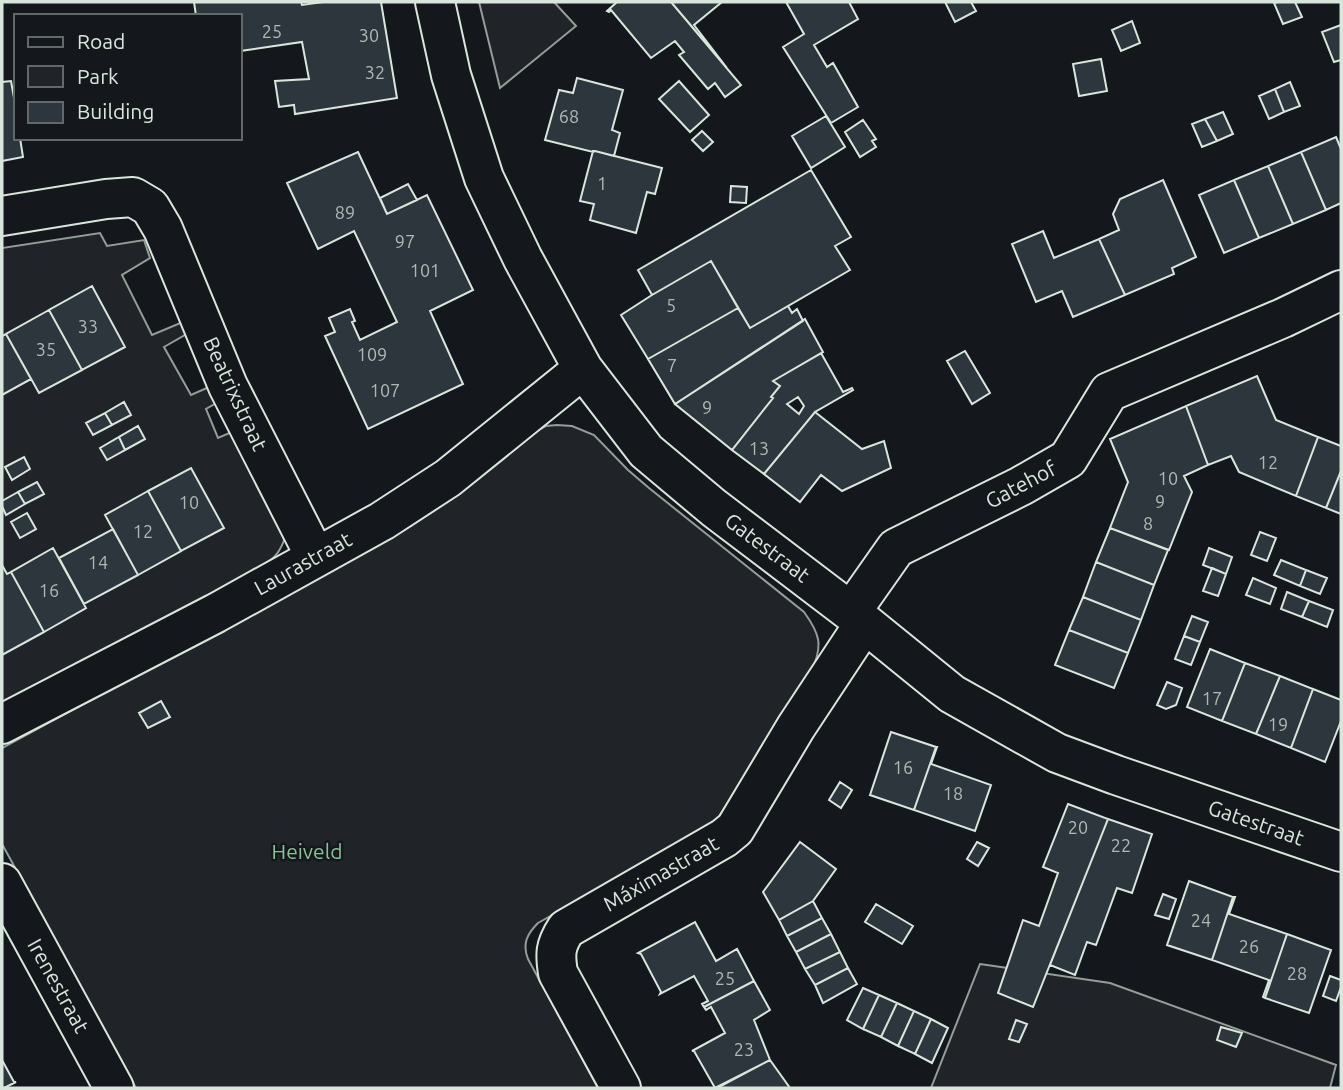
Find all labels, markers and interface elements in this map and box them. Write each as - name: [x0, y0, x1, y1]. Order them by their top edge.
- legend: [14, 14, 242, 140]
- house number: 25: [262, 21, 282, 41]
- house number: 30: [359, 25, 379, 45]
- text: Road: [77, 29, 125, 53]
- house number: 32: [365, 62, 385, 82]
- text: Park: [77, 64, 119, 88]
- text: Building: [77, 99, 154, 123]
- house number: 68: [559, 106, 579, 126]
- house number: 1: [597, 173, 607, 193]
- house number: 89: [335, 202, 355, 222]
- house number: 97: [395, 231, 415, 251]
- house number: 101: [410, 260, 440, 280]
- house number: 5: [666, 295, 676, 315]
- house number: 33: [78, 316, 98, 336]
- street label: Beatrixstraat: [199, 333, 273, 454]
- house number: 35: [36, 339, 56, 359]
- house number: 109: [357, 344, 387, 364]
- house number: 7: [667, 355, 677, 375]
- house number: 107: [370, 380, 400, 400]
- house number: 9: [702, 397, 712, 417]
- house number: 13: [749, 438, 769, 458]
- house number: 12: [1258, 452, 1278, 472]
- street label: Gatehof: [981, 455, 1061, 513]
- house number: 10: [1158, 468, 1178, 488]
- house number: 9: [1155, 491, 1165, 511]
- house number: 10: [179, 492, 199, 512]
- street label: Gatestraat: [721, 508, 815, 587]
- house number: 8: [1143, 513, 1153, 533]
- house number: 12: [133, 521, 153, 541]
- street label: Laurastraat: [250, 527, 355, 600]
- house number: 14: [88, 552, 108, 572]
- house number: 16: [39, 580, 59, 600]
- house number: 17: [1202, 688, 1222, 708]
- house number: 19: [1268, 714, 1288, 734]
- house number: 16: [893, 757, 913, 777]
- house number: 18: [943, 783, 963, 803]
- street label: Gatestraat: [1205, 794, 1307, 850]
- house number: 20: [1068, 817, 1088, 837]
- street label: Máximastraat: [599, 831, 722, 916]
- house number: 22: [1111, 835, 1131, 855]
- park label: Heiveld: [272, 839, 342, 863]
- house number: 24: [1191, 910, 1211, 930]
- street label: Irenestraat: [23, 934, 94, 1037]
- house number: 26: [1239, 936, 1259, 956]
- house number: 28: [1287, 963, 1307, 983]
- house number: 25: [715, 968, 735, 988]
- house number: 23: [734, 1039, 754, 1059]

